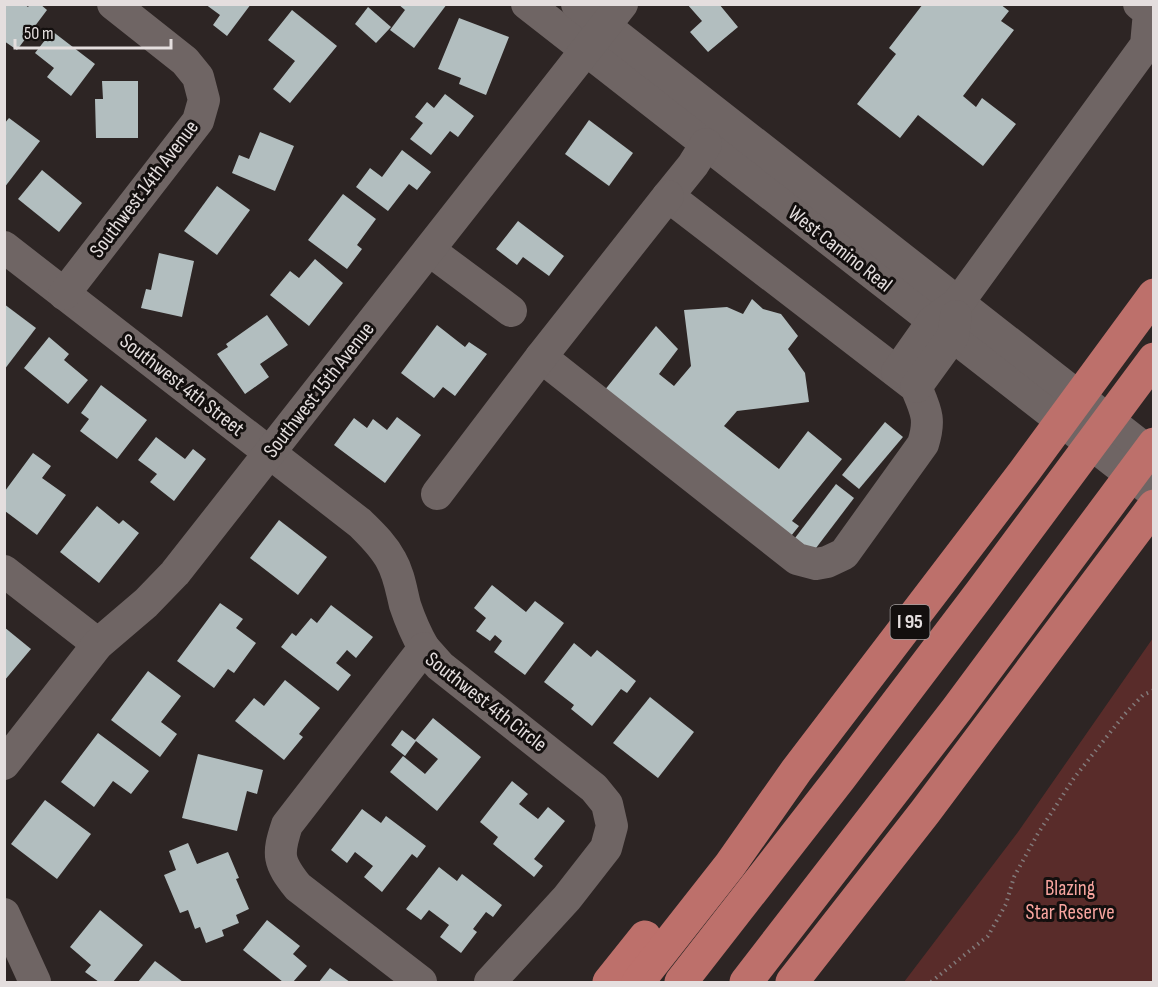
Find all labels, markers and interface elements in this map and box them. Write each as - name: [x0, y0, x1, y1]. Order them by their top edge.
- scale bar: [15, 12, 171, 50]
- text: 50 m: [24, 23, 54, 44]
- street label: Southwest 14th Avenue: [84, 115, 204, 263]
- street label: West Camino Real: [783, 201, 897, 297]
- street label: Southwest 15th Avenue: [258, 317, 380, 463]
- street label: Southwest 4th Street: [115, 329, 249, 441]
- road number: I 95: [890, 605, 930, 639]
- street label: Southwest 4th Circle: [420, 647, 552, 757]
- park label: Blazing Star Reserve: [1025, 876, 1115, 925]

